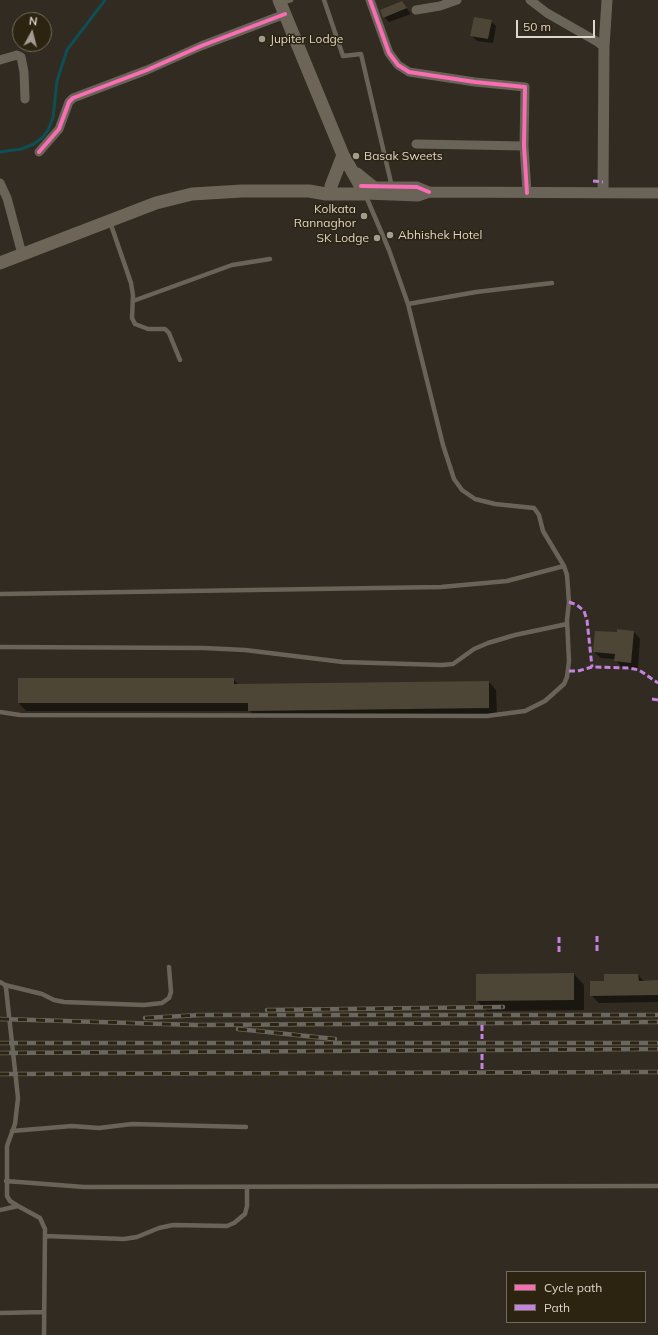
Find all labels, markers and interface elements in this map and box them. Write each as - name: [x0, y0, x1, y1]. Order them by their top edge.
- north arrow: [12, 12, 52, 52]
- scale bar: [518, 12, 597, 38]
- text: N: [28, 14, 38, 29]
- text: 50 m: [523, 19, 551, 34]
- place label: Jupiter Lodge: [270, 32, 343, 46]
- marker: Jupiter Lodge: [257, 34, 267, 44]
- place label: Basak Sweets: [364, 149, 443, 163]
- marker: Basak Sweets: [351, 151, 361, 161]
- place label: Kolkata Rannaghor: [294, 202, 356, 230]
- marker: Kolkata Rannaghor: [359, 211, 369, 221]
- place label: Abhishek Hotel: [398, 228, 482, 242]
- marker: Abhishek Hotel: [385, 230, 395, 240]
- place label: SK Lodge: [316, 231, 369, 245]
- marker: SK Lodge: [372, 233, 382, 243]
- legend: [506, 1271, 646, 1323]
- text: Cycle path: [544, 1280, 602, 1295]
- text: Path: [544, 1300, 570, 1315]

